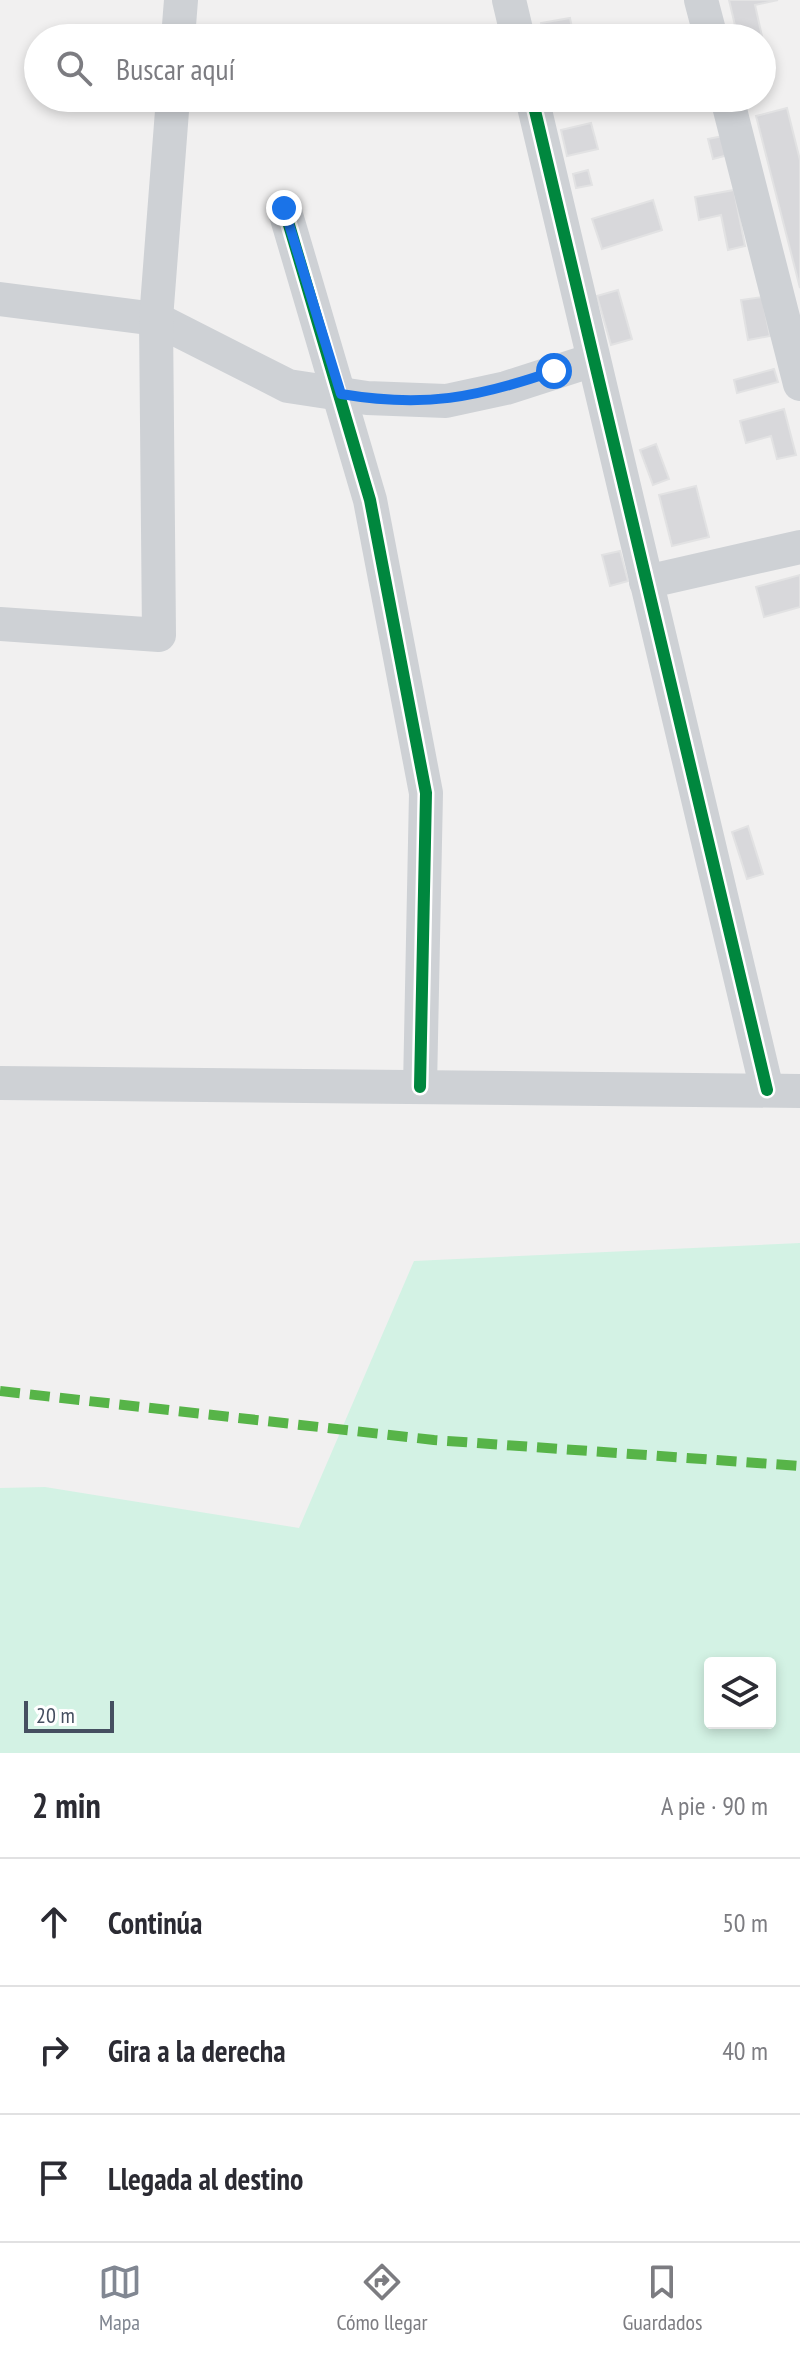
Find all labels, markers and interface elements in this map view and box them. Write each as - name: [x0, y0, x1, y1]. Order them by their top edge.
- search box: [24, 24, 776, 112]
- icon: search: [52, 46, 96, 90]
- text: Buscar aquí: [116, 49, 235, 88]
- route end: [266, 190, 302, 226]
- route start: [536, 353, 572, 389]
- map controls: [704, 1657, 776, 1729]
- button: layers: [704, 1657, 776, 1729]
- scale bar: [24, 1697, 114, 1733]
- text: 20 m: [36, 1701, 75, 1729]
- text: 2 min: [32, 1783, 101, 1827]
- text: A pie · 90 m: [661, 1789, 768, 1822]
- icon: ahead: [32, 1900, 76, 1944]
- text: Continúa: [108, 1903, 202, 1942]
- text: 50 m: [722, 1906, 768, 1939]
- icon: right: [32, 2028, 76, 2072]
- text: Gira a la derecha: [108, 2031, 286, 2070]
- text: 40 m: [722, 2034, 768, 2067]
- icon: arrive: [32, 2156, 76, 2200]
- text: Llegada al destino: [108, 2159, 303, 2198]
- tab: Mapa: [98, 2260, 142, 2336]
- tab: Cómo llegar: [337, 2260, 427, 2336]
- tab: Guardados: [622, 2260, 702, 2336]

